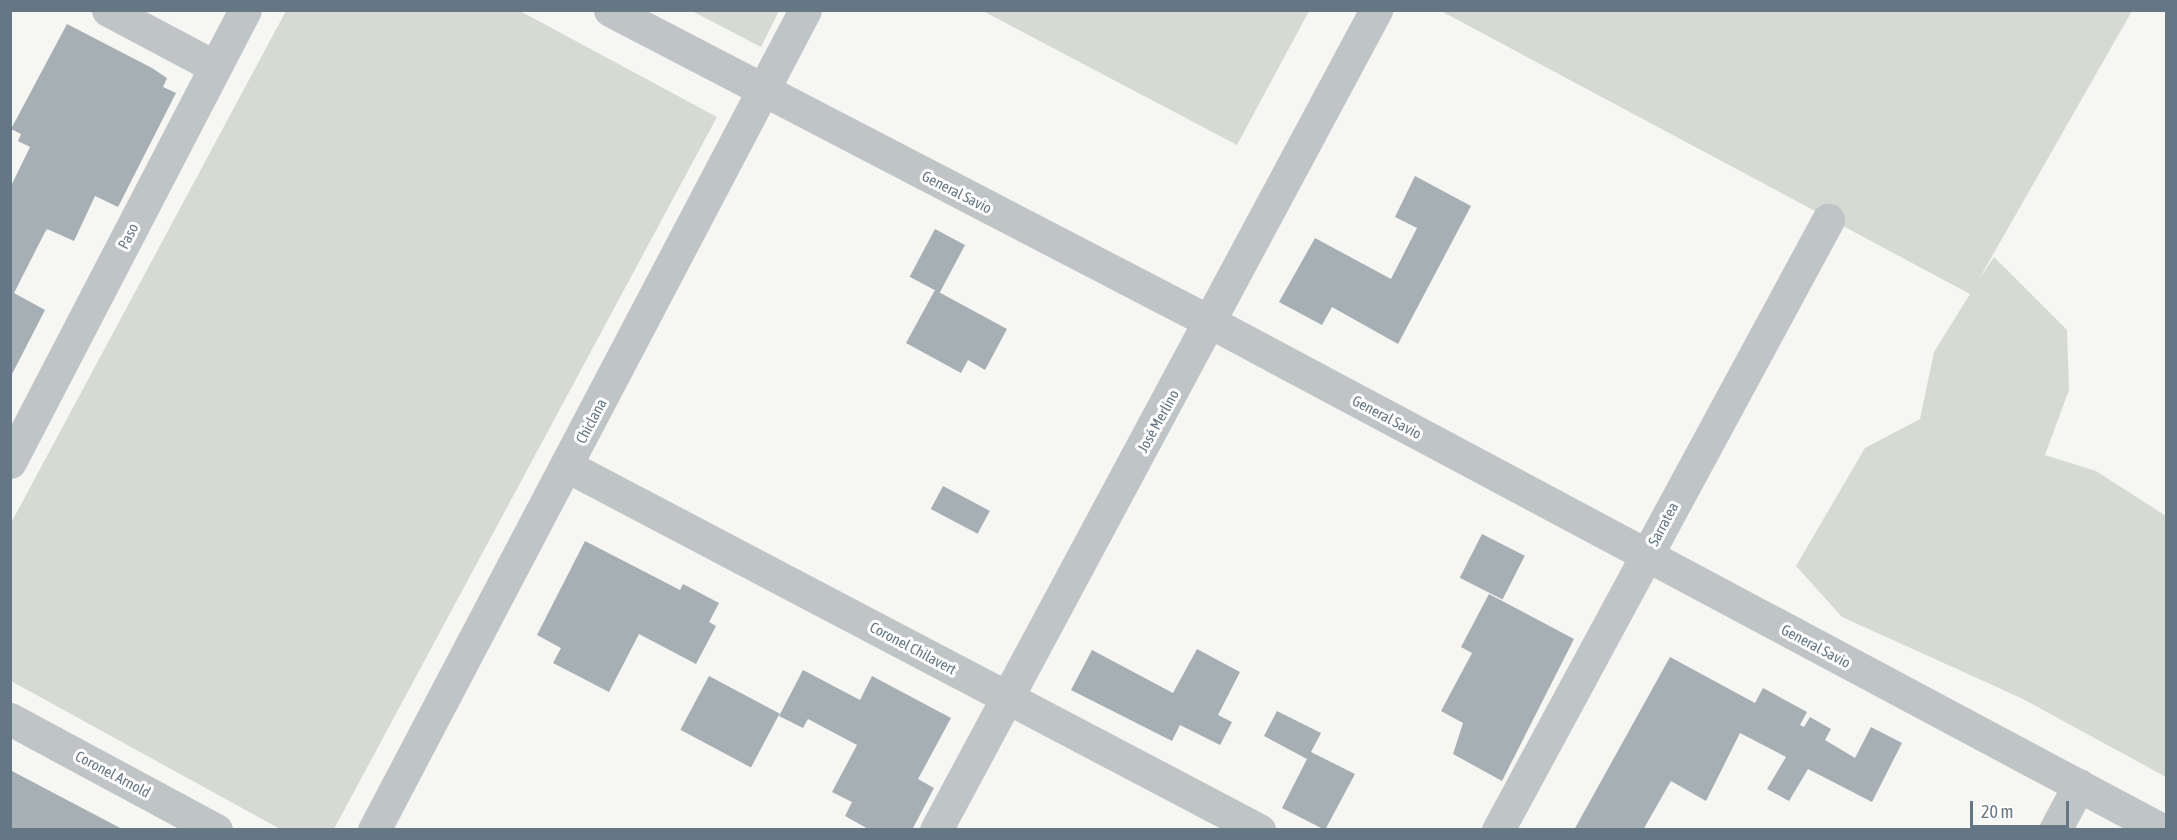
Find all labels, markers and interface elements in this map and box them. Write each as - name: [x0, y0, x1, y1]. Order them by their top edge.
- street label: General Savio: [919, 167, 995, 217]
- street label: Paso: [114, 220, 142, 252]
- street label: José Merlino: [1133, 386, 1183, 456]
- street label: General Savio: [1349, 391, 1425, 443]
- street label: Chiclana: [572, 395, 610, 447]
- street label: Sarratea: [1644, 499, 1682, 549]
- street label: Coronel Chilavert: [867, 618, 959, 678]
- street label: General Savio: [1778, 620, 1854, 672]
- street label: Coronel Arnold: [72, 747, 154, 801]
- scale bar: [1973, 789, 2072, 827]
- text: 20 m: [1981, 801, 2013, 822]

